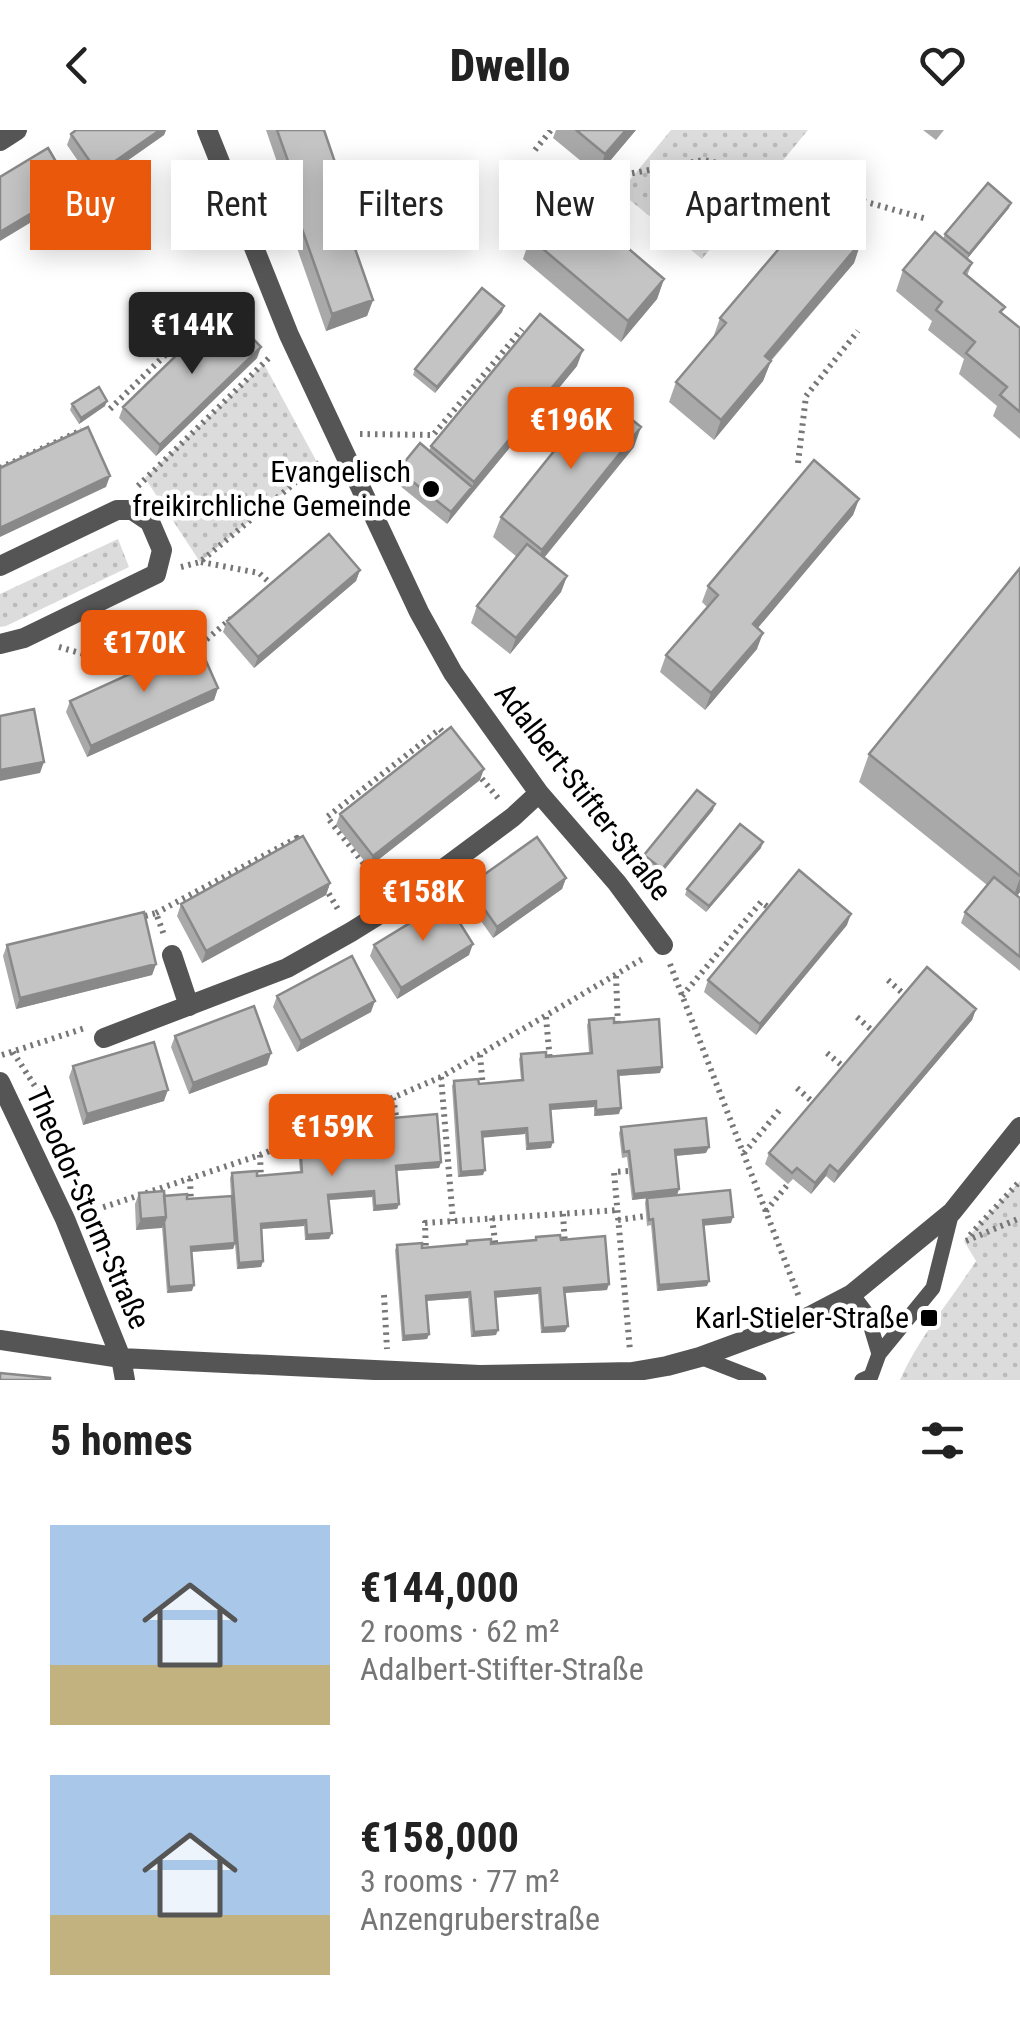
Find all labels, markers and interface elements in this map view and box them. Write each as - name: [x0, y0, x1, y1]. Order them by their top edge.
- icon: back: [50, 38, 105, 93]
- icon: heart: [915, 38, 970, 93]
- text: Dwello: [450, 39, 570, 92]
- chip: Buy: [30, 160, 151, 250]
- chip: Rent: [171, 160, 303, 250]
- chip: Filters: [323, 160, 479, 250]
- chip: New: [499, 160, 630, 250]
- chip: Apartment: [650, 160, 866, 250]
- pin: €144K: [122, 292, 262, 377]
- text: €144K: [151, 305, 233, 343]
- pin: €196K: [501, 387, 641, 472]
- text: €196K: [530, 400, 612, 438]
- place label: Evangelisch freikirchliche Gemeinde: [132, 454, 411, 523]
- marker: Evangelisch freikirchliche Gemeinde: [420, 478, 442, 500]
- pin: €170K: [74, 610, 214, 695]
- text: €170K: [103, 623, 185, 661]
- street label: Adalbert-Stifter-Straße: [488, 676, 679, 907]
- pin: €158K: [353, 859, 493, 944]
- text: €158K: [382, 872, 464, 910]
- street label: Theodor-Storm-Straße: [19, 1081, 158, 1334]
- pin: €159K: [262, 1094, 402, 1179]
- text: €159K: [291, 1107, 373, 1145]
- place label: Karl-Stieler-Straße: [695, 1300, 909, 1335]
- marker: Karl-Stieler-Straße: [918, 1307, 940, 1329]
- icon: filters: [915, 1413, 970, 1468]
- text: 5 homes: [50, 1416, 193, 1465]
- text: €144,000: [360, 1563, 519, 1612]
- icon: home: [130, 1565, 250, 1685]
- text: 2 rooms · 62 m²: [360, 1612, 559, 1650]
- text: Adalbert-Stifter-Straße: [360, 1650, 644, 1688]
- text: €158,000: [360, 1813, 519, 1862]
- icon: home: [130, 1815, 250, 1935]
- text: 3 rooms · 77 m²: [360, 1862, 559, 1900]
- text: Anzengruberstraße: [360, 1900, 600, 1938]

